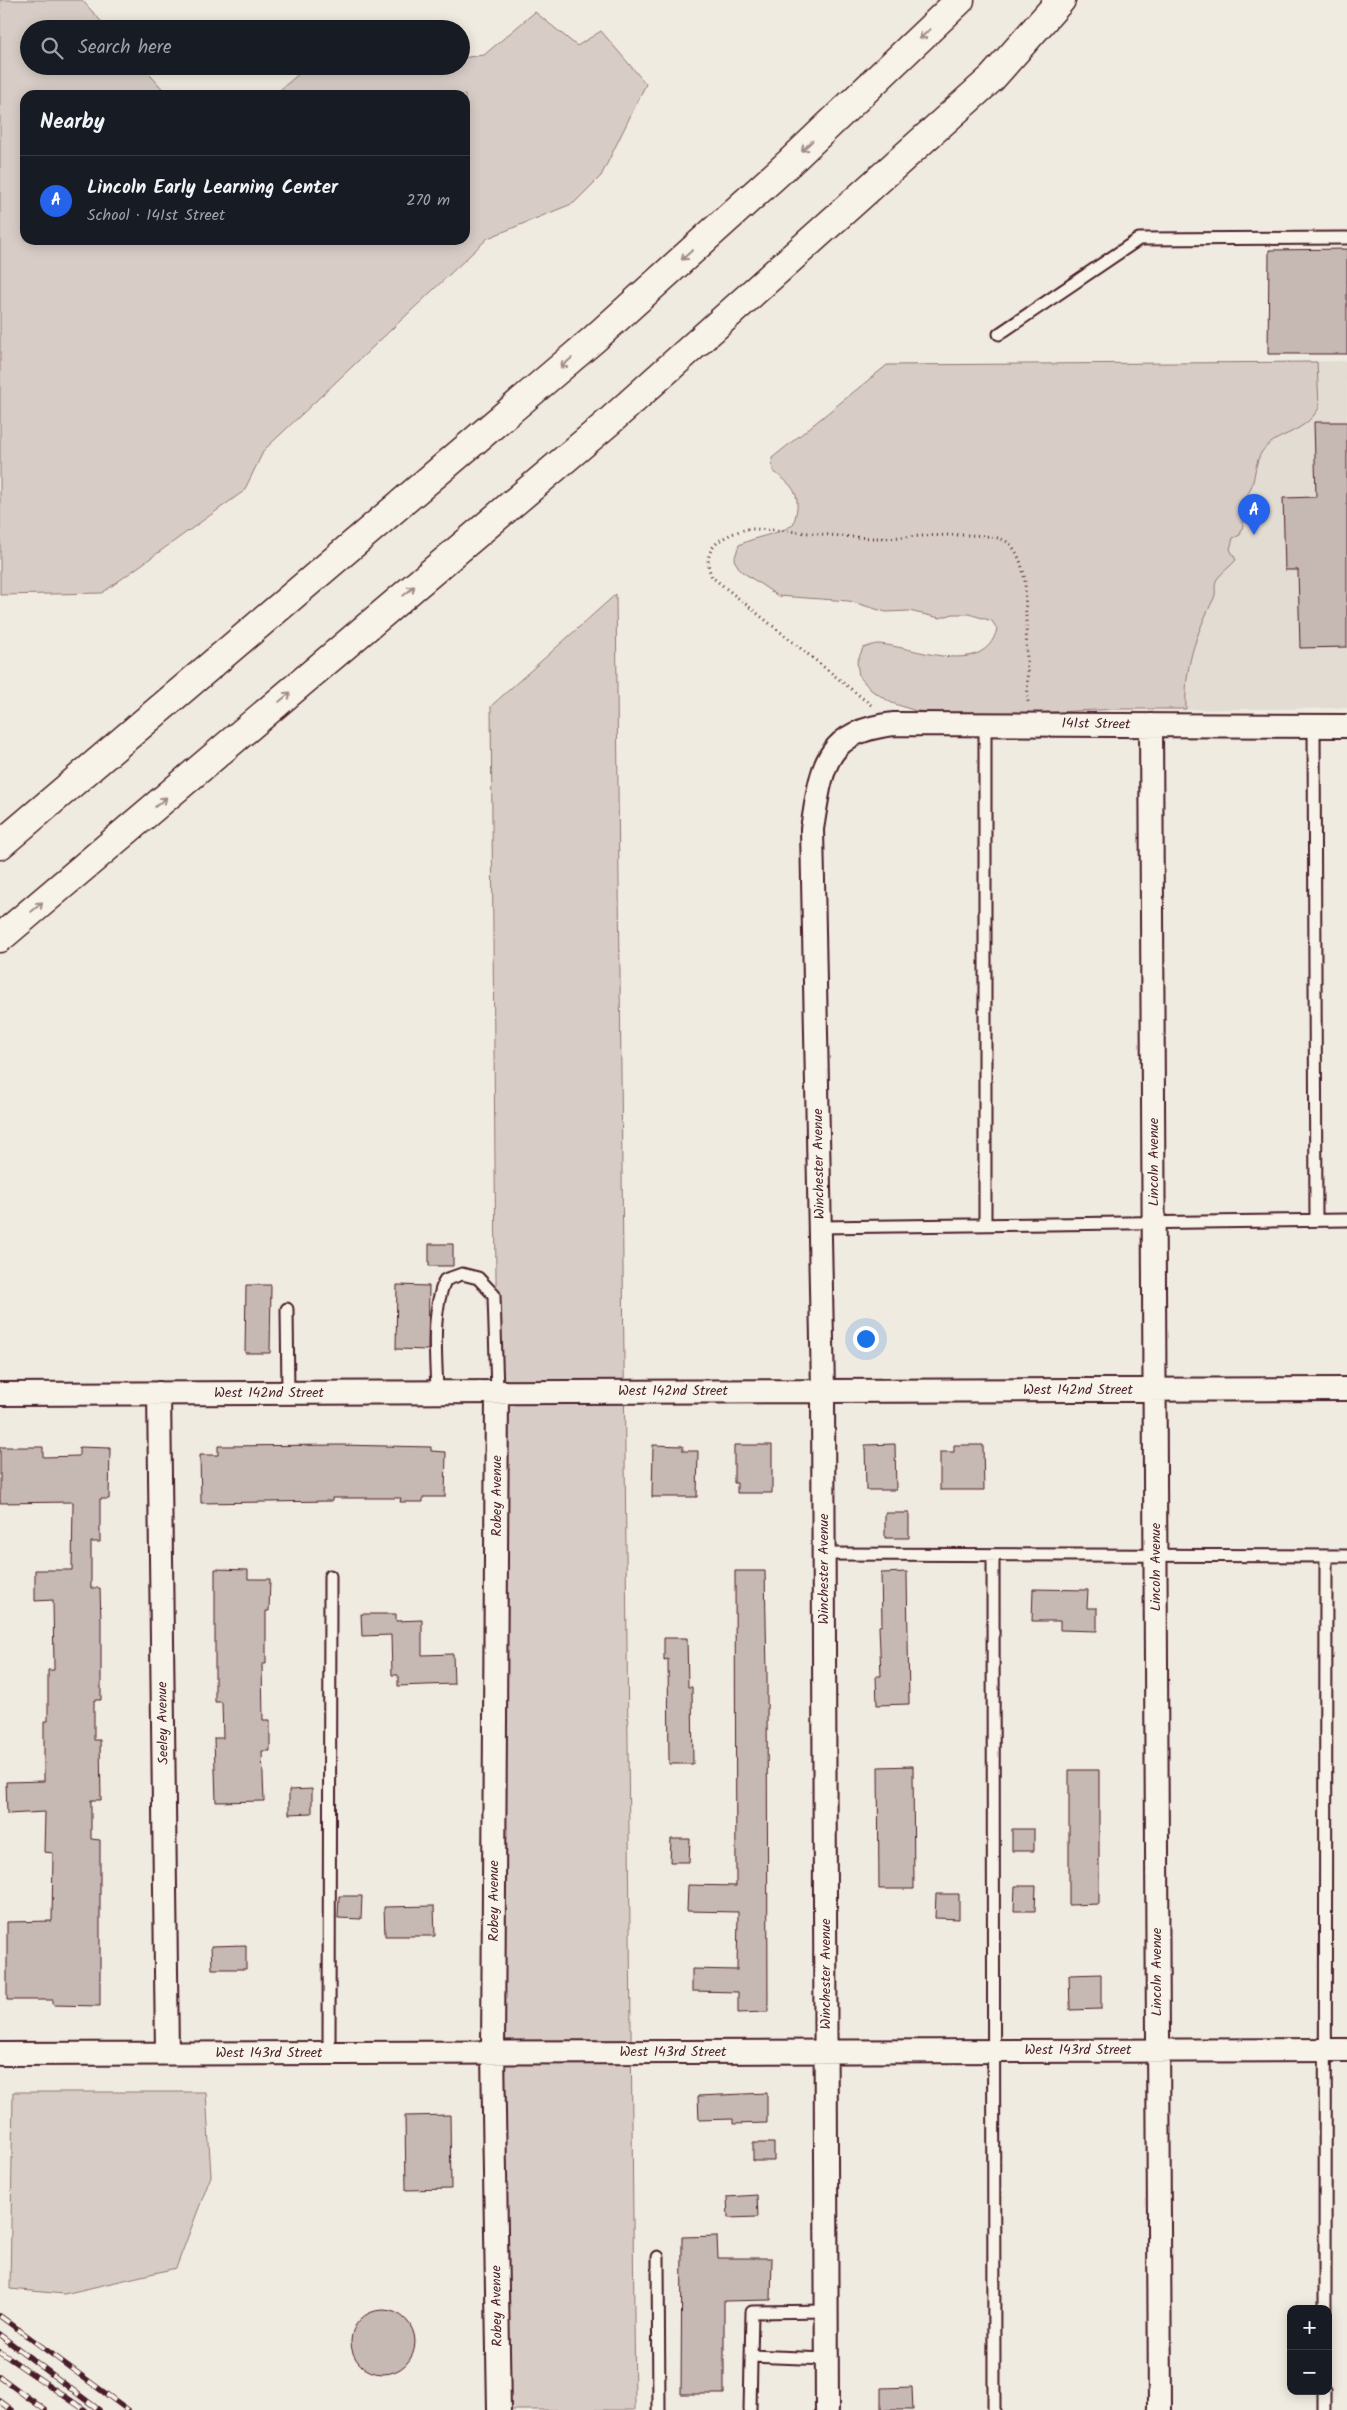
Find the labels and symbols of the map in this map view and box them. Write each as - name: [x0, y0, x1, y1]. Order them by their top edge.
- one-way arrow: [918, 28, 931, 40]
- one-way arrow: [800, 140, 813, 152]
- one-way arrow: [680, 249, 693, 261]
- one-way arrow: [559, 358, 572, 369]
- pin: A: [1238, 494, 1270, 535]
- one-way arrow: [402, 586, 415, 597]
- one-way arrow: [278, 691, 291, 702]
- street label: 141st Street: [1061, 712, 1131, 736]
- one-way arrow: [154, 796, 167, 807]
- one-way arrow: [31, 901, 44, 913]
- street label: Winchester Avenue: [807, 1108, 831, 1220]
- street label: Lincoln Avenue: [1143, 1117, 1165, 1206]
- your location: [853, 1326, 879, 1352]
- street label: West 142nd Street: [1023, 1379, 1134, 1401]
- street label: West 142nd Street: [618, 1380, 729, 1402]
- street label: West 142nd Street: [214, 1382, 325, 1404]
- street label: Robey Avenue: [486, 1455, 508, 1537]
- street label: Winchester Avenue: [813, 1513, 835, 1624]
- street label: Lincoln Avenue: [1145, 1522, 1167, 1611]
- street label: Seeley Avenue: [151, 1681, 175, 1765]
- street label: Robey Avenue: [483, 1860, 505, 1942]
- street label: Winchester Avenue: [815, 1918, 837, 2029]
- street label: Lincoln Avenue: [1146, 1927, 1168, 2016]
- street label: West 143rd Street: [1024, 2039, 1132, 2061]
- street label: West 143rd Street: [619, 2041, 727, 2063]
- street label: West 143rd Street: [215, 2042, 323, 2064]
- street label: Robey Avenue: [485, 2264, 509, 2347]

